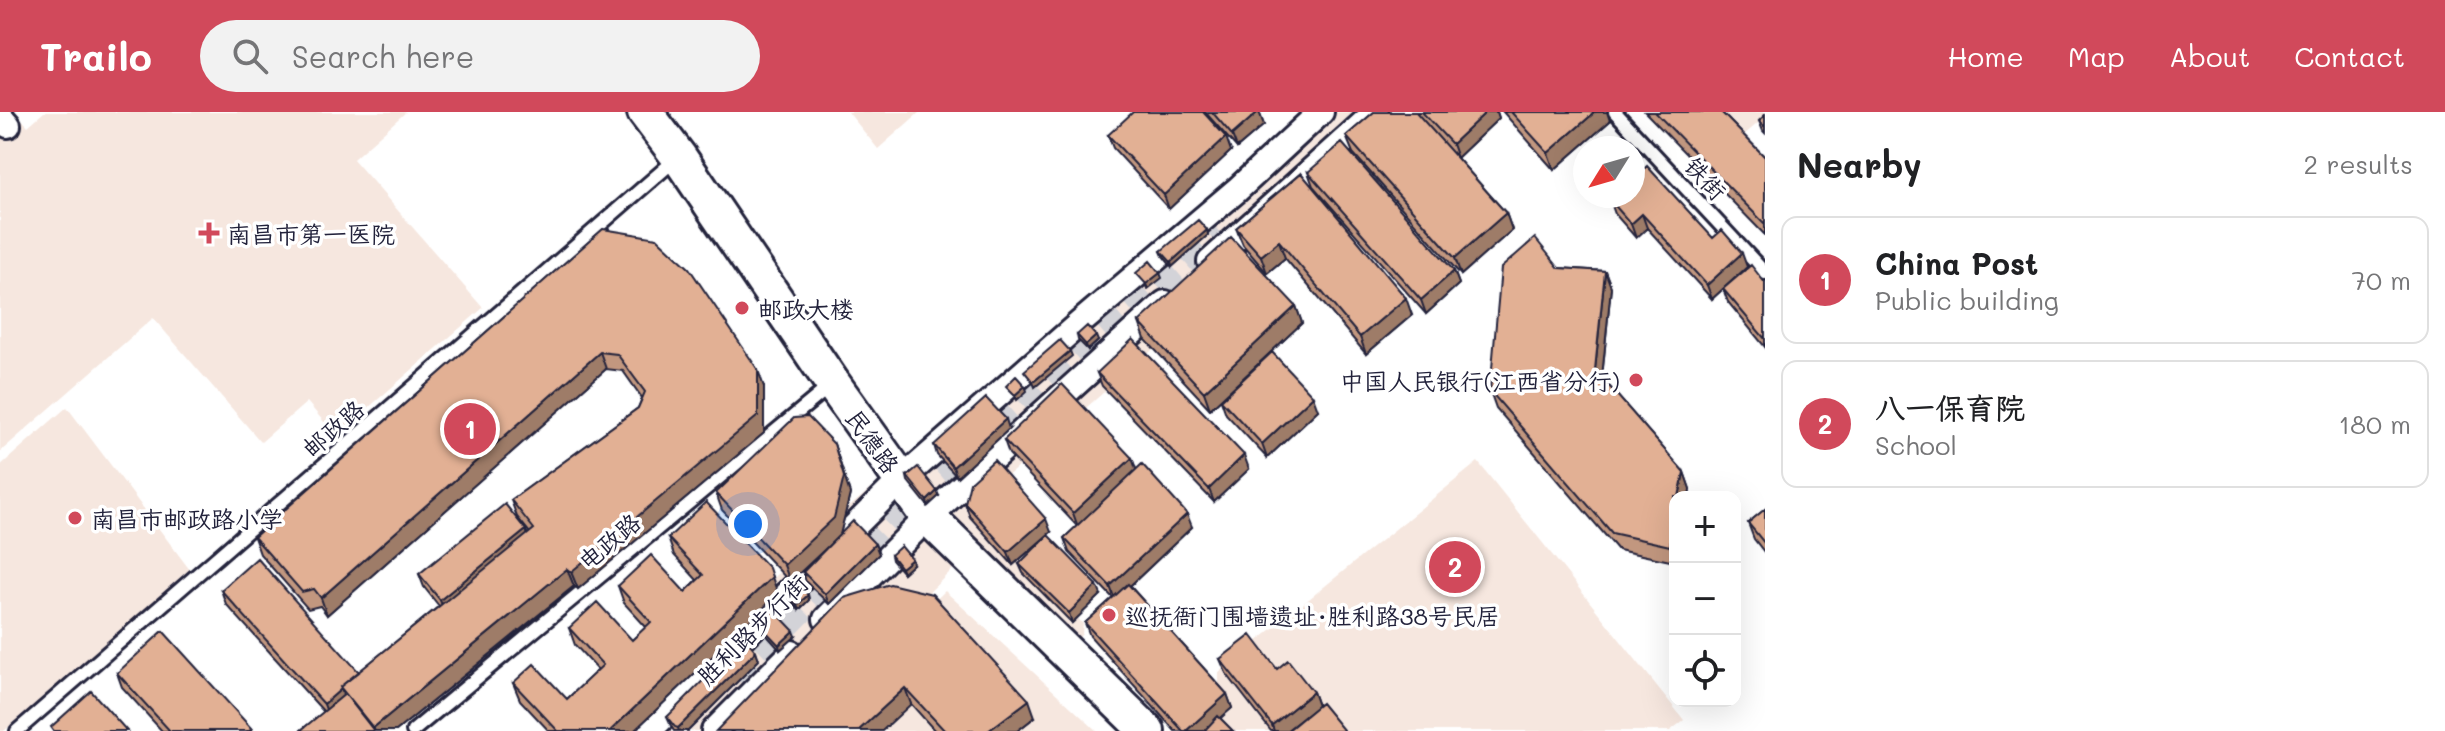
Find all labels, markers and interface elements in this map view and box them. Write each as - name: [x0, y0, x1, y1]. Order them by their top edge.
- search box: [200, 20, 760, 92]
- text: Trailo: [40, 31, 152, 81]
- icon: search: [228, 34, 272, 78]
- text: Search here: [292, 36, 474, 76]
- text: Home: [1948, 38, 2024, 74]
- text: Map: [2068, 38, 2125, 74]
- text: About: [2169, 38, 2250, 74]
- text: Contact: [2294, 38, 2405, 74]
- north arrow: [1573, 136, 1645, 208]
- text: Nearby: [1797, 142, 1922, 187]
- text: 2 results: [2304, 147, 2413, 181]
- street label: 铁街: [1678, 150, 1734, 206]
- place label: 南昌市第一医院: [227, 218, 395, 249]
- marker: 南昌市第一医院: [198, 222, 220, 244]
- text: China Post: [1875, 243, 2038, 283]
- text: 1: [1819, 263, 1831, 297]
- text: 70 m: [2351, 263, 2411, 297]
- text: Public building: [1875, 283, 2059, 317]
- place label: 邮政大楼: [758, 293, 854, 324]
- marker: 邮政大楼: [733, 299, 751, 317]
- place label: 中国人民银行(江西省分行): [1340, 365, 1620, 396]
- marker: 中国人民银行(江西省分行): [1627, 371, 1645, 389]
- text: 八一保育院: [1875, 387, 2025, 427]
- street label: 邮政路: [296, 393, 370, 463]
- pin: 1: [444, 399, 496, 459]
- street label: 民德路: [839, 403, 907, 479]
- text: 2: [1818, 407, 1832, 441]
- text: 180 m: [2339, 407, 2411, 441]
- text: School: [1875, 428, 1957, 462]
- map controls: [1669, 491, 1741, 707]
- button: +: [1669, 491, 1741, 563]
- place label: 南昌市邮政路小学: [91, 503, 283, 534]
- your location: [728, 504, 768, 544]
- street label: 电政路: [571, 506, 647, 576]
- marker: 南昌市邮政路小学: [66, 509, 84, 527]
- pin: 2: [1429, 537, 1481, 597]
- button: −: [1669, 563, 1741, 635]
- street label: 胜利路步行街: [690, 567, 814, 691]
- place label: 巡抚衙门围墙遗址·胜利路38号民居: [1125, 600, 1500, 631]
- marker: 巡抚衙门围墙遗址·胜利路38号民居: [1100, 606, 1118, 624]
- button: locate: [1669, 635, 1741, 707]

